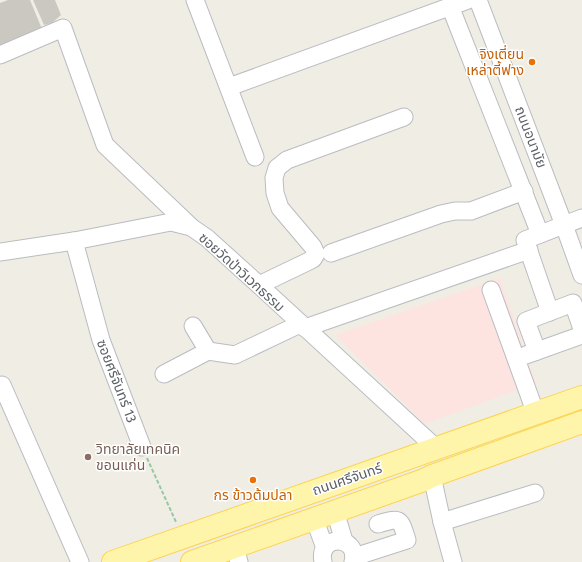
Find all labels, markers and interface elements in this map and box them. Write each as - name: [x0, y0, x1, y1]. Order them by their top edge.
- place label: จิงเตี่ยน เหล่าตี้ฟาง: [466, 44, 524, 79]
- marker: จิงเตี่ยน เหล่าตี้ฟาง: [527, 57, 537, 67]
- street label: ถนนอนามัย: [511, 104, 550, 170]
- street label: ซอยวัดป่าวิเวกธรรม: [195, 229, 288, 315]
- street label: ซอยศรีจันทร์ 13: [93, 337, 140, 425]
- place label: วิทยาลัยเทคนิค ขอนแก่น: [95, 441, 180, 474]
- marker: วิทยาลัยเทคนิค ขอนแก่น: [83, 452, 93, 462]
- street label: ถนนศรีจันทร์: [310, 459, 385, 499]
- marker: กร ข้าวต้มปลา: [248, 475, 258, 485]
- place label: กร ข้าวต้มปลา: [214, 487, 292, 504]

